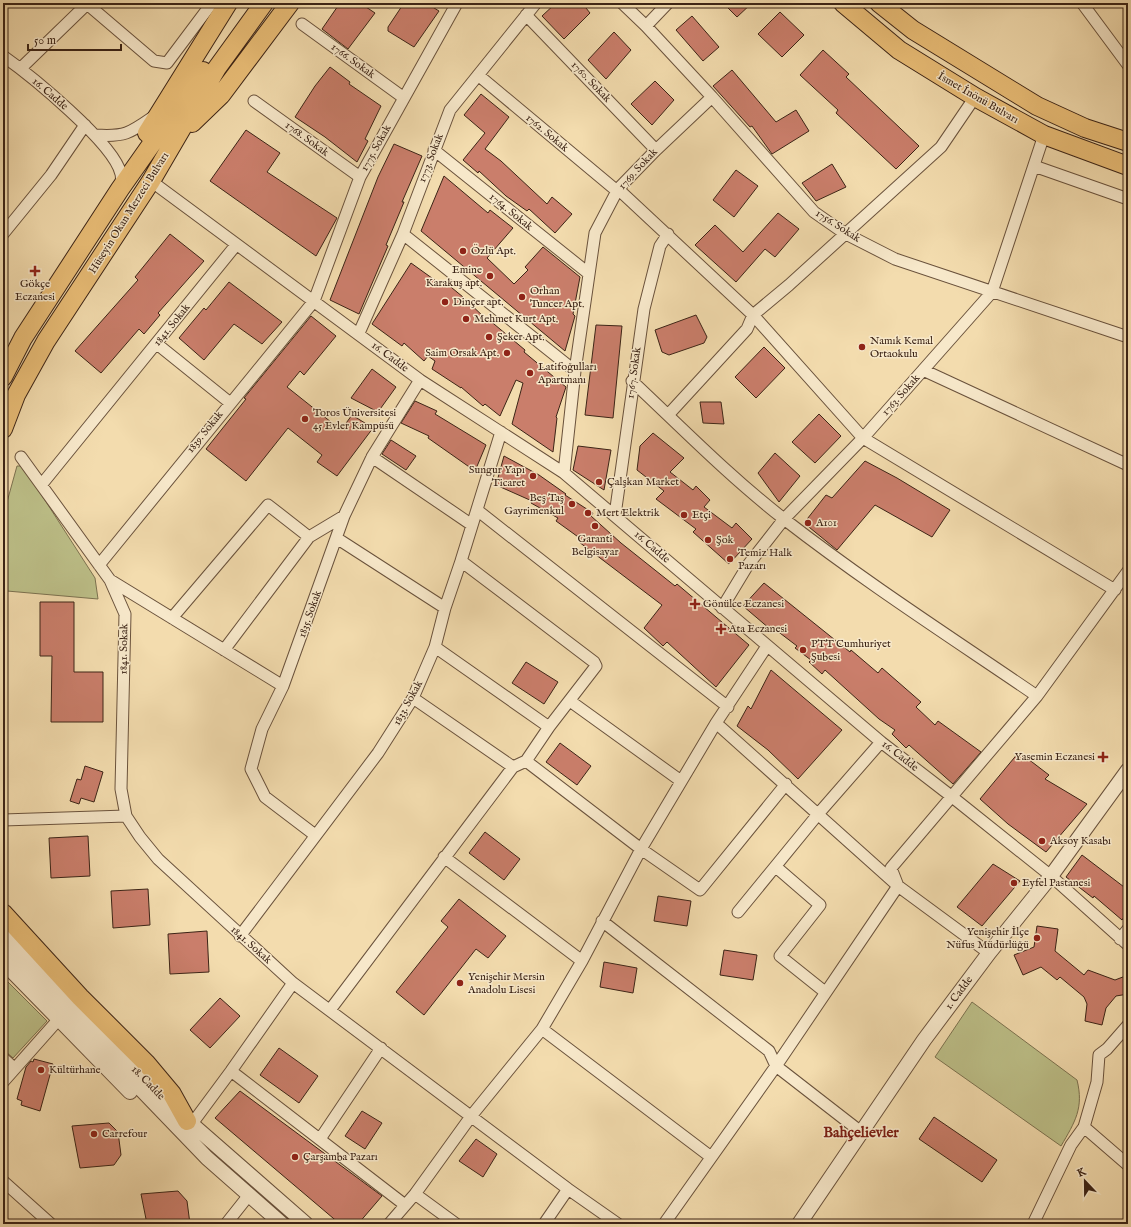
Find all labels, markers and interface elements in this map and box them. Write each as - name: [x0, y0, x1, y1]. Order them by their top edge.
- scale bar: [28, 26, 121, 52]
- text: 50 m: [34, 33, 56, 48]
- street label: 1766. Sokak: [328, 40, 378, 82]
- street label: 1760. Sokak: [568, 58, 614, 106]
- street label: İsmet İnönü Bulvarı: [935, 69, 1021, 127]
- street label: 16. Cadde: [29, 75, 71, 113]
- street label: 1762. Sokak: [523, 111, 571, 155]
- street label: 1768. Sokak: [282, 118, 332, 160]
- street label: 1775. Sokak: [357, 122, 395, 174]
- street label: 1773. Sokak: [415, 131, 447, 184]
- street label: 1769. Sokak: [615, 145, 661, 193]
- street label: Hüseyin Okan Merzeci Bulvarı: [86, 150, 172, 276]
- street label: 1764. Sokak: [486, 190, 536, 234]
- street label: 1756. Sokak: [813, 206, 863, 246]
- place label: Özlü Apt.: [471, 244, 516, 258]
- marker: Özlü Apt.: [458, 246, 468, 256]
- place label: Emine Karakuş apt.: [426, 263, 482, 290]
- marker: Gökçe Eczanesi: [30, 266, 40, 276]
- marker: Emine Karakuş apt.: [485, 271, 495, 281]
- place label: Gökçe Eczanesi: [15, 277, 55, 304]
- place label: Orhan Tuncer Apt.: [530, 284, 584, 311]
- marker: Orhan Tuncer Apt.: [517, 292, 527, 302]
- place label: Dinçer apt.: [453, 295, 504, 309]
- marker: Dinçer apt.: [440, 297, 450, 307]
- street label: 1841. Sokak: [151, 301, 193, 349]
- place label: Mehmet Kurt Apt.: [474, 312, 558, 326]
- marker: Mehmet Kurt Apt.: [461, 314, 471, 324]
- place label: Şeker Apt.: [497, 330, 545, 344]
- marker: Şeker Apt.: [484, 332, 494, 342]
- place label: Namık Kemal Ortaokulu: [870, 334, 933, 361]
- street label: 16. Cadde: [369, 338, 411, 376]
- marker: Namık Kemal Ortaokulu: [857, 342, 867, 352]
- place label: Saim Orsak Apt.: [425, 346, 499, 360]
- street label: 1767. Sokak: [623, 346, 645, 400]
- marker: Saim Orsak Apt.: [502, 348, 512, 358]
- place label: Latifoğulları Apartmanı: [537, 360, 597, 387]
- marker: Latifoğulları Apartmanı: [525, 368, 535, 378]
- street label: 1763. Sokak: [879, 371, 923, 419]
- place label: Toros Üniversitesi 45 Evler Kampüsü: [313, 406, 396, 433]
- street label: 1839. Sokak: [184, 408, 226, 456]
- marker: Toros Üniversitesi 45 Evler Kampüsü: [300, 414, 310, 424]
- place label: Sungur Yapı Ticaret: [469, 463, 525, 490]
- marker: Sungur Yapı Ticaret: [528, 471, 538, 481]
- place label: Çalşkan Market: [607, 475, 679, 489]
- marker: Çalşkan Market: [594, 477, 604, 487]
- place label: Beş Taş Gayrimenkul: [504, 491, 564, 518]
- marker: Beş Taş Gayrimenkul: [567, 499, 577, 509]
- place label: Mert Elektrik: [596, 506, 660, 520]
- marker: Mert Elektrik: [583, 508, 593, 518]
- place label: Etçi: [692, 508, 711, 522]
- marker: Etçi: [679, 510, 689, 520]
- place label: A101: [815, 516, 837, 530]
- marker: A101: [803, 518, 813, 528]
- marker: Garanti Belgisayar: [590, 521, 600, 531]
- street label: 16. Cadde: [631, 528, 673, 566]
- place label: Garanti Belgisayar: [572, 532, 618, 559]
- place label: Şok: [716, 533, 734, 547]
- marker: Şok: [703, 535, 713, 545]
- place label: Temiz Halk Pazarı: [738, 546, 792, 573]
- marker: Temiz Halk Pazarı: [725, 554, 735, 564]
- street label: 1835. Sokak: [295, 588, 325, 640]
- place label: Gönülce Eczanesi: [703, 597, 784, 611]
- marker: Gönülce Eczanesi: [690, 599, 700, 609]
- place label: Ata Eczanesi: [728, 622, 787, 636]
- street label: 1841. Sokak: [117, 623, 131, 674]
- marker: Ata Eczanesi: [716, 624, 726, 634]
- place label: PTT Cumhuriyet Şubesi: [811, 637, 891, 664]
- marker: PTT Cumhuriyet Şubesi: [798, 645, 808, 655]
- street label: 1833. Sokak: [390, 678, 426, 728]
- street label: 16. Cadde: [879, 737, 921, 775]
- place label: Yasemin Eczanesi: [1015, 750, 1095, 764]
- marker: Yasemin Eczanesi: [1098, 752, 1108, 762]
- place label: Aksoy Kasabı: [1049, 834, 1111, 848]
- marker: Aksoy Kasabı: [1037, 836, 1047, 846]
- place label: Eyfel Pastanesi: [1022, 876, 1091, 890]
- marker: Eyfel Pastanesi: [1009, 878, 1019, 888]
- street label: 1841. Sokak: [227, 923, 275, 967]
- place label: Yenişehir İlçe Nüfus Müdürlüğü: [946, 925, 1029, 952]
- marker: Yenişehir İlçe Nüfus Müdürlüğü: [1032, 933, 1042, 943]
- place label: Yenişehir Mersin Anadolu Lisesi: [467, 970, 545, 997]
- street label: 1. Cadde: [942, 974, 976, 1012]
- marker: Yenişehir Mersin Anadolu Lisesi: [455, 978, 465, 988]
- place label: Kültürhane: [49, 1063, 101, 1077]
- street label: 18. Cadde: [128, 1063, 168, 1103]
- marker: Kültürhane: [36, 1065, 46, 1075]
- district label: Bahçelievler: [823, 1123, 899, 1142]
- place label: Carrefour: [102, 1127, 147, 1141]
- marker: Carrefour: [89, 1129, 99, 1139]
- place label: Çarşamba Pazarı: [303, 1150, 378, 1164]
- marker: Çarşamba Pazarı: [290, 1152, 300, 1162]
- north arrow: [1065, 1161, 1105, 1201]
- text: K: [1075, 1164, 1089, 1181]

